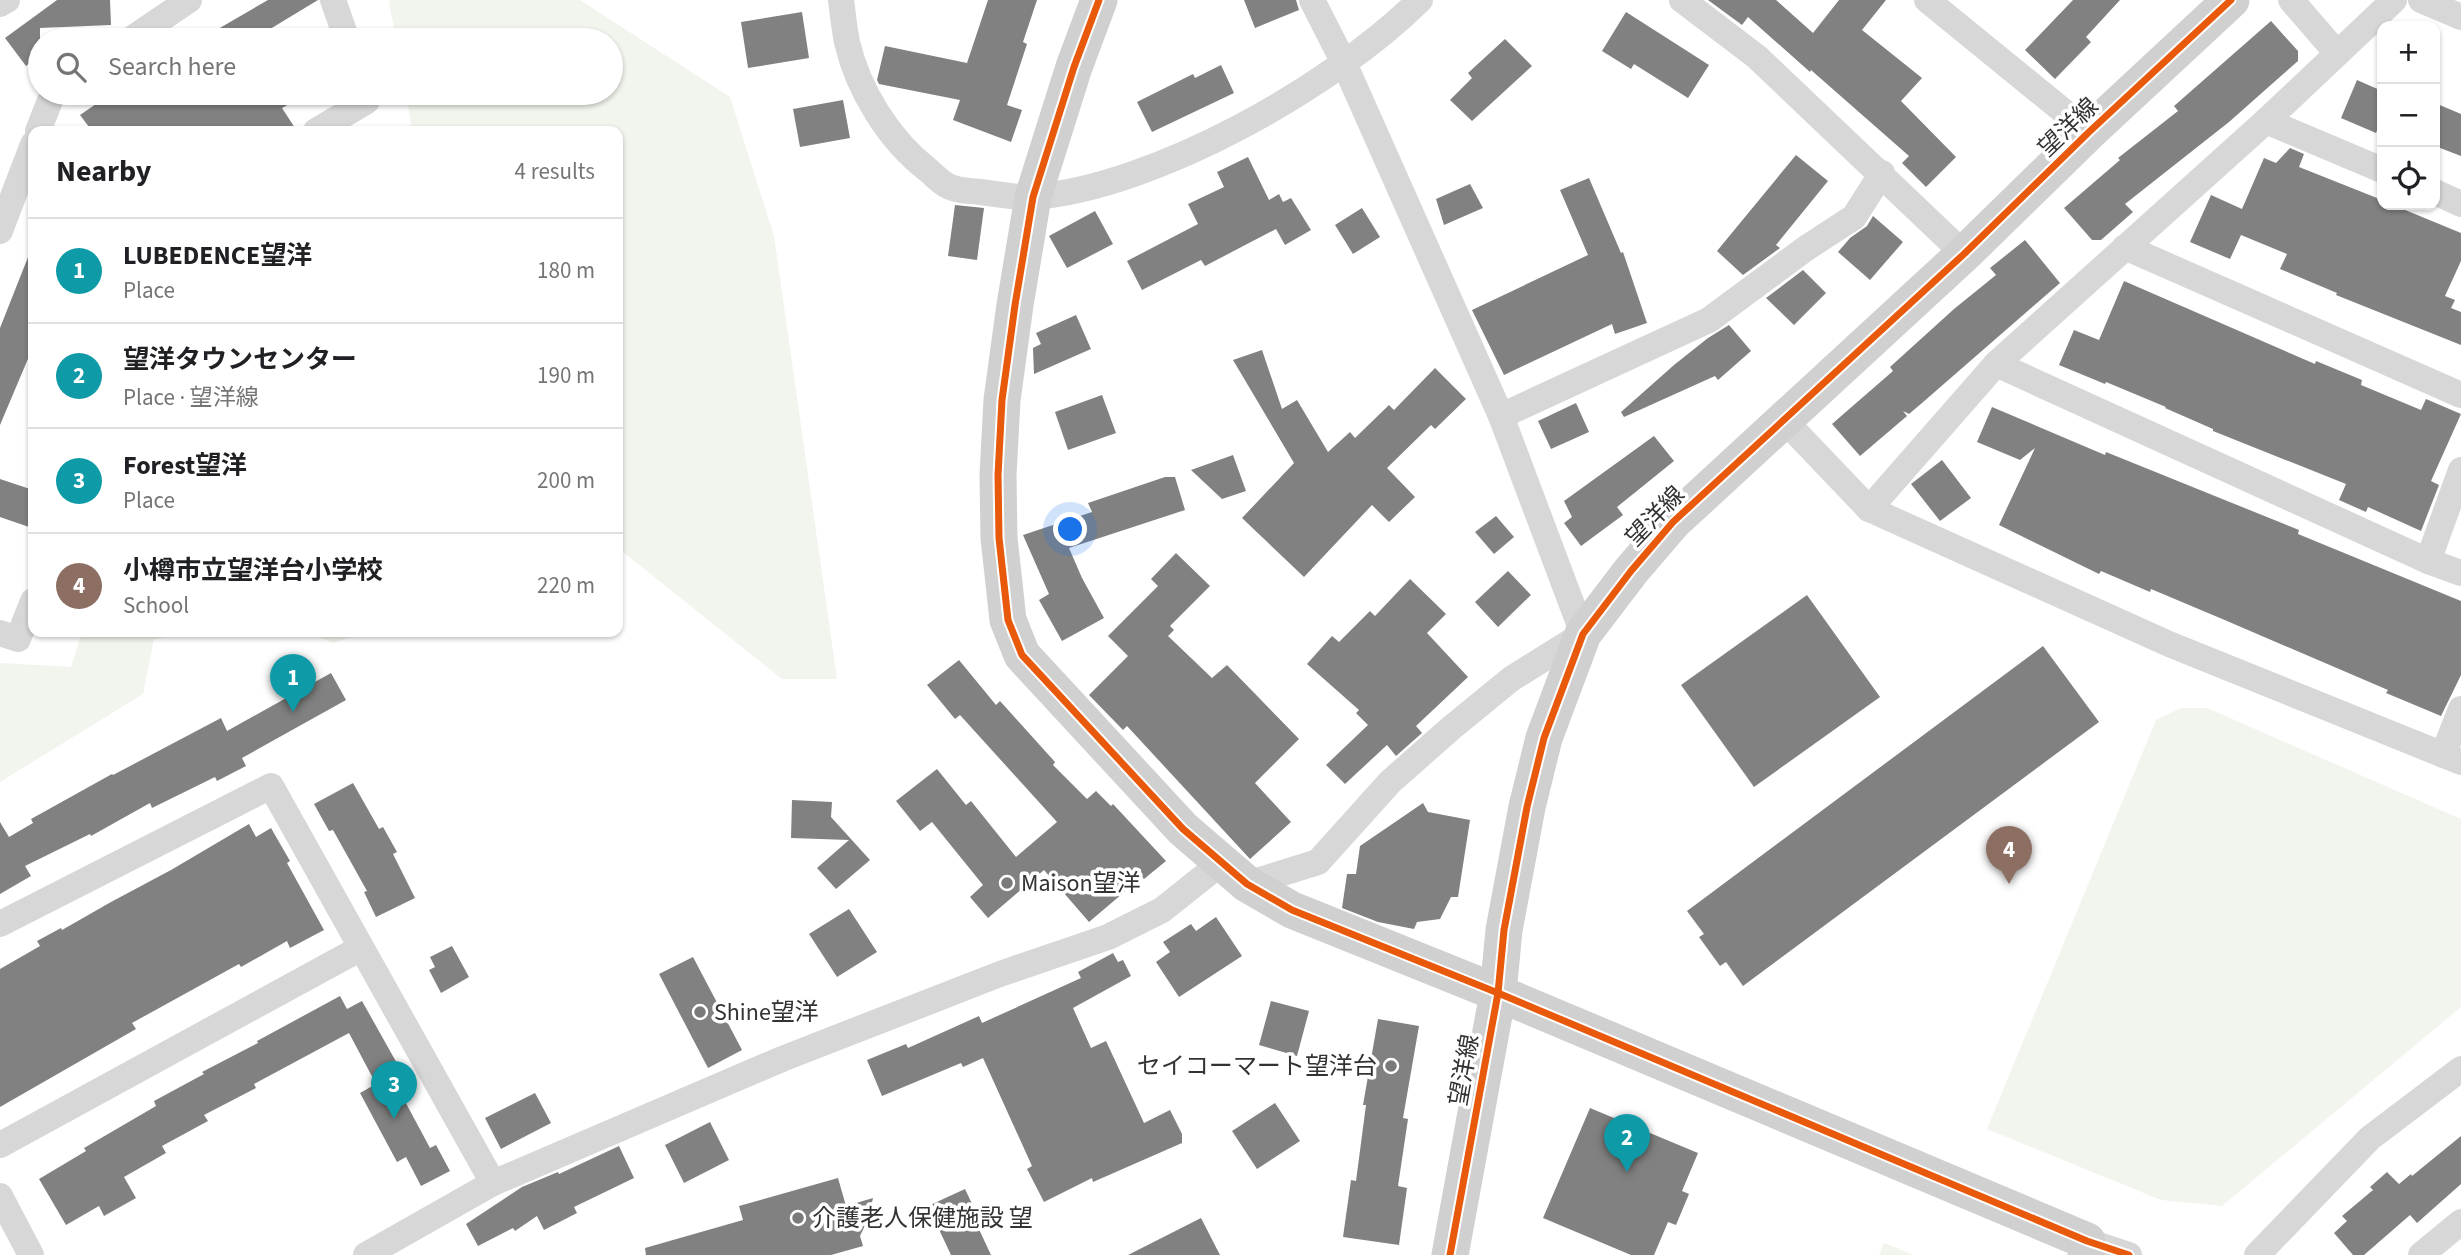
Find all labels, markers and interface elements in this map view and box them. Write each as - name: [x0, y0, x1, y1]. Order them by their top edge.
- map controls: [2377, 21, 2440, 210]
- button: +: [2377, 21, 2440, 84]
- search box: [28, 28, 623, 105]
- icon: search: [52, 48, 90, 86]
- text: Search here: [108, 48, 236, 85]
- button: −: [2377, 84, 2440, 147]
- street label: 望洋線: [2030, 90, 2106, 165]
- button: locate: [2377, 147, 2440, 210]
- text: Nearby: [56, 150, 151, 193]
- text: 4 results: [515, 155, 595, 188]
- text: LUBEDENCE望洋: [123, 237, 312, 274]
- text: 1: [73, 254, 85, 287]
- text: 180 m: [537, 254, 595, 287]
- text: Place: [123, 274, 175, 307]
- text: 望洋タウンセンター: [123, 341, 357, 378]
- text: 2: [73, 359, 85, 392]
- text: 190 m: [537, 359, 595, 392]
- text: Place · 望洋線: [123, 381, 259, 414]
- text: Forest望洋: [123, 447, 247, 484]
- text: 3: [73, 464, 85, 497]
- text: 200 m: [537, 464, 595, 497]
- street label: 望洋線: [1618, 478, 1693, 554]
- text: Place: [123, 484, 175, 517]
- your location: [1053, 512, 1087, 546]
- text: 小樽市立望洋台小学校: [123, 552, 383, 589]
- text: 4: [73, 569, 85, 602]
- text: 220 m: [537, 569, 595, 602]
- text: School: [123, 589, 189, 622]
- pin: 1: [270, 654, 316, 712]
- pin: 4: [1986, 826, 2032, 884]
- place label: Maison望洋: [1021, 866, 1141, 901]
- marker: Maison望洋: [999, 875, 1015, 891]
- place label: Shine望洋: [714, 995, 819, 1030]
- marker: Shine望洋: [692, 1004, 708, 1020]
- street label: 望洋線: [1441, 1032, 1488, 1109]
- place label: セイコーマート望洋台: [1137, 1049, 1377, 1084]
- marker: セイコーマート望洋台: [1383, 1058, 1399, 1074]
- pin: 3: [371, 1061, 417, 1119]
- pin: 2: [1604, 1114, 1650, 1172]
- place label: 介護老人保健施設 望: [812, 1201, 1033, 1236]
- marker: 介護老人保健施設 望: [790, 1210, 806, 1226]

